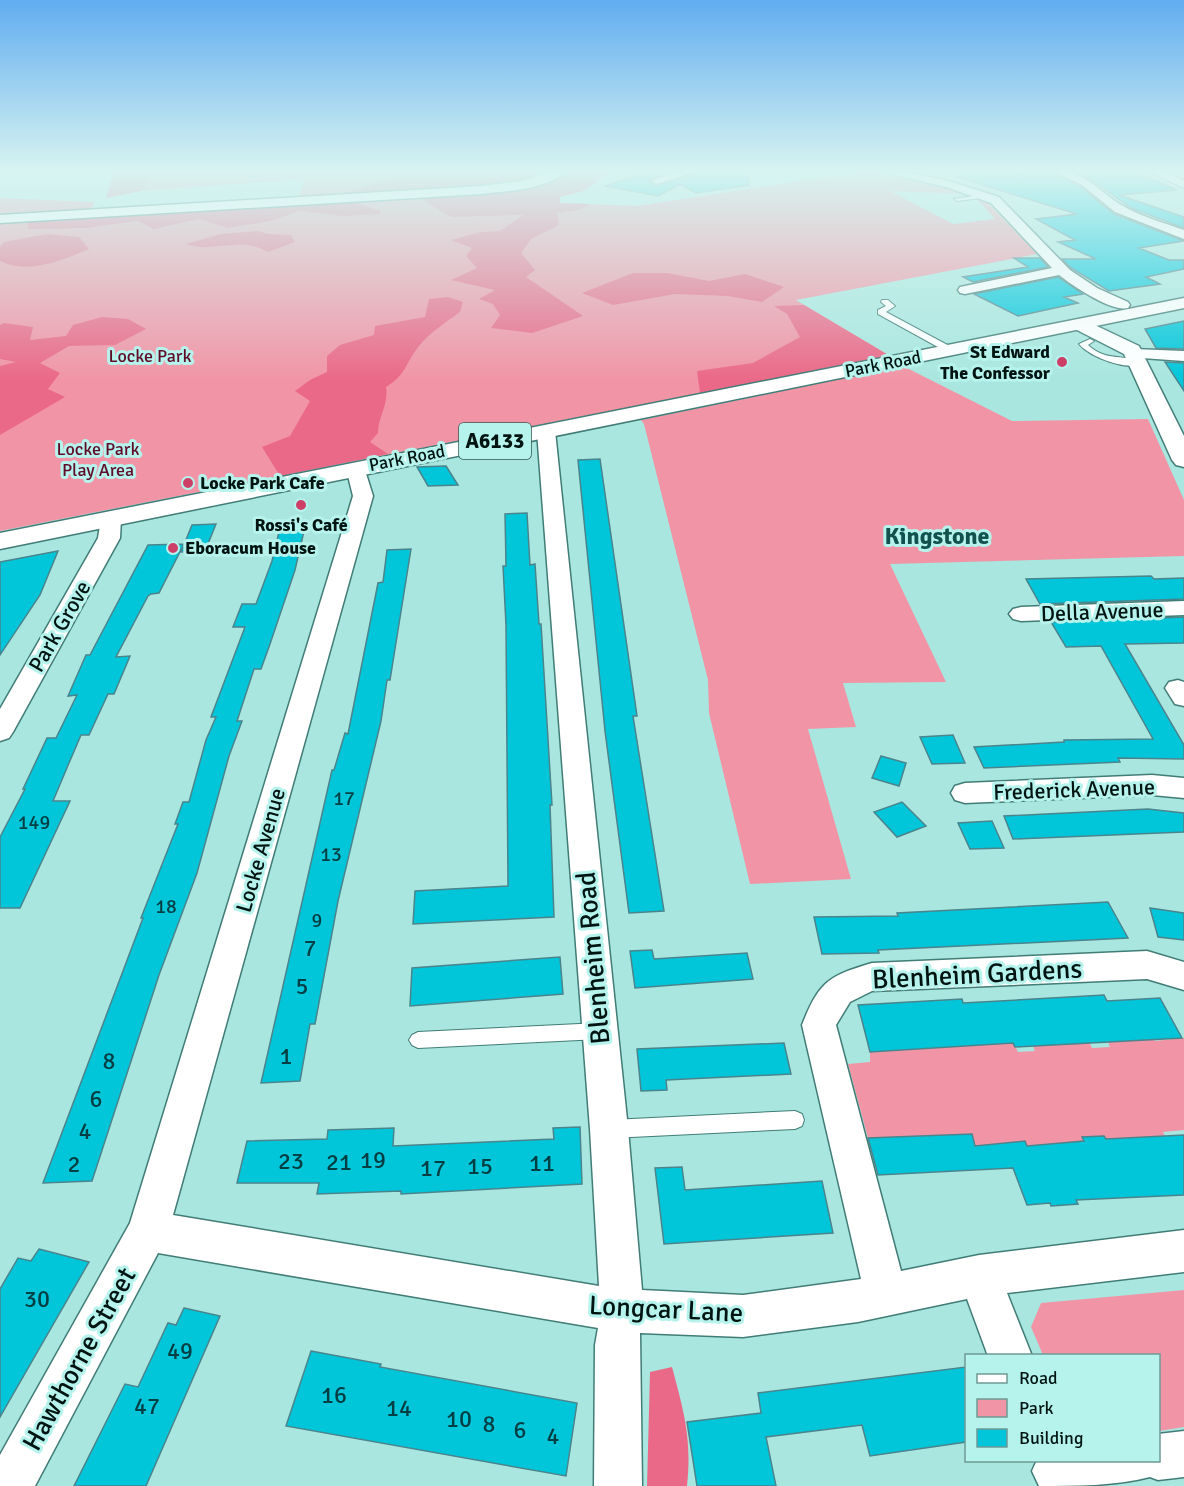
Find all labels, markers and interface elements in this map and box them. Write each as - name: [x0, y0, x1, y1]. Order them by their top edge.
- place label: St Edward The Confessor: [940, 341, 1051, 384]
- park label: Locke Park: [108, 345, 192, 367]
- street label: Park Road: [843, 346, 923, 382]
- marker: St Edward The Confessor: [1055, 355, 1069, 369]
- road number: A6133: [459, 423, 531, 459]
- park label: Locke Park Play Area: [56, 438, 140, 481]
- street label: Park Road: [367, 440, 447, 476]
- place label: Locke Park Cafe: [200, 472, 325, 494]
- marker: Locke Park Cafe: [181, 476, 195, 490]
- marker: Rossi's Café: [294, 498, 308, 512]
- place label: Rossi's Café: [254, 514, 348, 536]
- district label: Kingstone: [884, 521, 990, 551]
- place label: Eboracum House: [185, 537, 316, 559]
- marker: Eboracum House: [166, 541, 180, 555]
- street label: Park Grove: [23, 576, 96, 677]
- street label: Della Avenue: [1040, 596, 1164, 627]
- street label: Frederick Avenue: [993, 773, 1155, 806]
- street label: Locke Avenue: [230, 785, 291, 915]
- house number: 17: [333, 786, 355, 811]
- house number: 149: [18, 810, 50, 835]
- house number: 13: [320, 842, 342, 867]
- street label: Blenheim Road: [570, 870, 617, 1046]
- house number: 18: [155, 894, 177, 919]
- house number: 9: [312, 908, 322, 933]
- house number: 7: [304, 933, 316, 963]
- street label: Blenheim Gardens: [871, 953, 1083, 996]
- house number: 5: [296, 971, 308, 1001]
- house number: 1: [280, 1041, 292, 1071]
- house number: 8: [103, 1046, 115, 1076]
- house number: 6: [90, 1084, 102, 1114]
- house number: 4: [79, 1116, 92, 1146]
- house number: 19: [360, 1145, 386, 1175]
- house number: 23: [278, 1146, 304, 1176]
- house number: 21: [326, 1147, 352, 1177]
- house number: 11: [529, 1148, 555, 1178]
- house number: 2: [68, 1149, 80, 1179]
- house number: 15: [467, 1151, 493, 1181]
- house number: 17: [420, 1153, 446, 1183]
- street label: Hawthorne Street: [16, 1262, 143, 1457]
- house number: 30: [24, 1284, 50, 1314]
- street label: Longcar Lane: [588, 1289, 744, 1330]
- house number: 49: [167, 1336, 193, 1366]
- legend: [965, 1354, 1160, 1462]
- text: Road: [1019, 1367, 1058, 1389]
- house number: 16: [321, 1380, 347, 1410]
- house number: 47: [134, 1391, 160, 1421]
- house number: 14: [386, 1393, 412, 1423]
- text: Park: [1019, 1397, 1054, 1419]
- house number: 10: [446, 1404, 472, 1434]
- house number: 8: [483, 1409, 495, 1439]
- house number: 6: [514, 1415, 526, 1445]
- house number: 4: [547, 1421, 560, 1451]
- text: Building: [1019, 1427, 1083, 1449]

